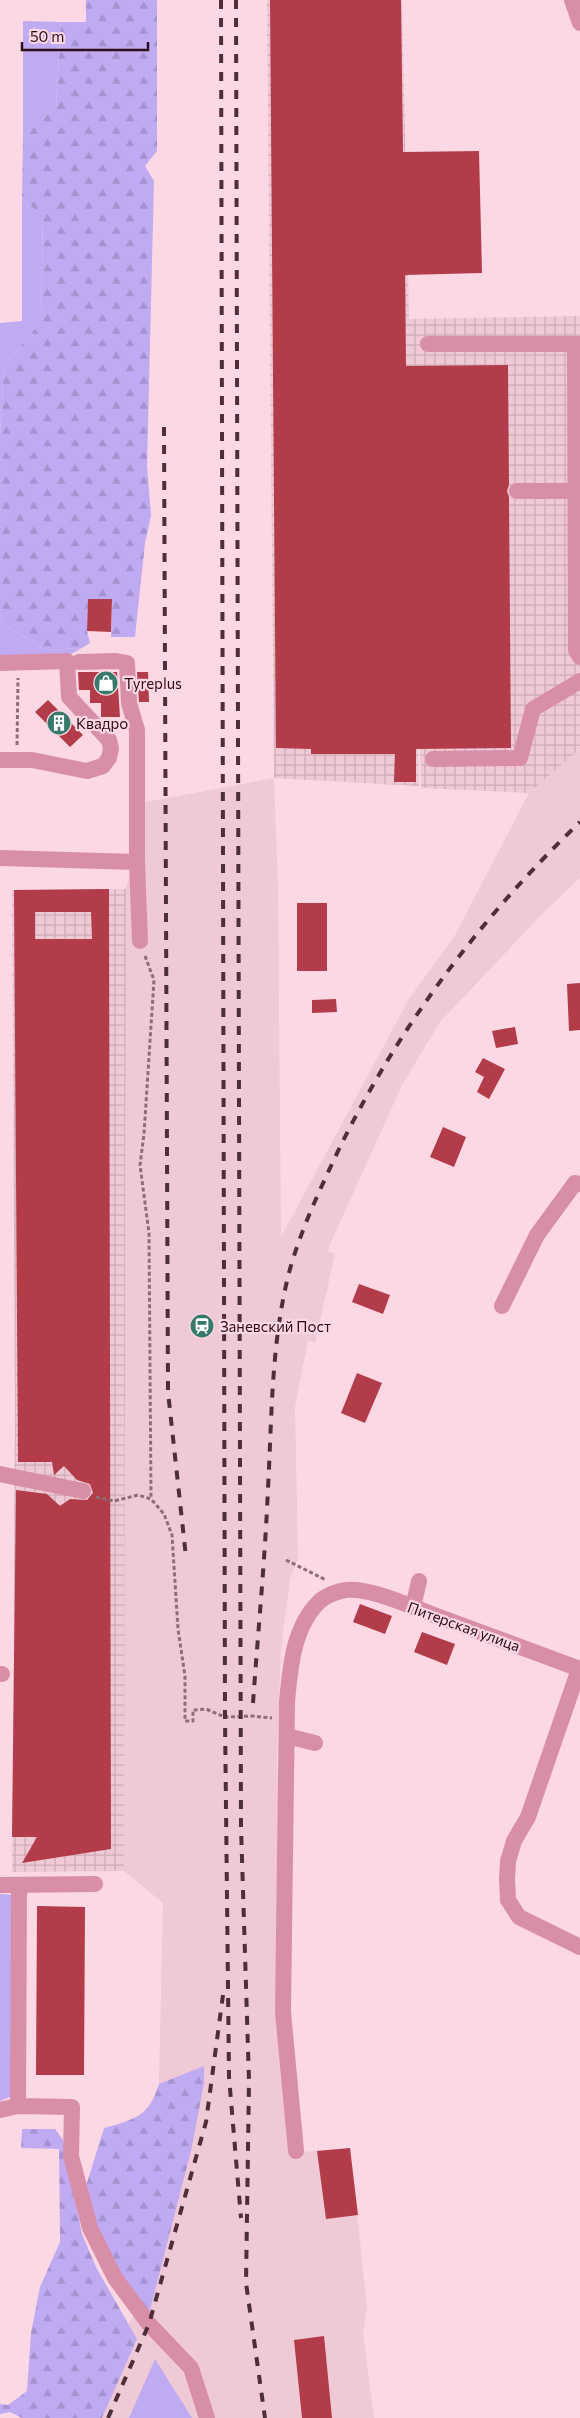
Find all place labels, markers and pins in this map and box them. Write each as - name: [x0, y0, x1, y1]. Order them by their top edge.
- shop icon: Tyreplus: [93, 670, 119, 696]
- place label: Tyreplus: [124, 674, 182, 692]
- building icon: Квадро: [46, 710, 72, 736]
- place label: Квадро: [76, 714, 128, 732]
- station icon: Заневский Пост: [189, 1313, 215, 1339]
- place label: Заневский Пост: [220, 1317, 331, 1335]

